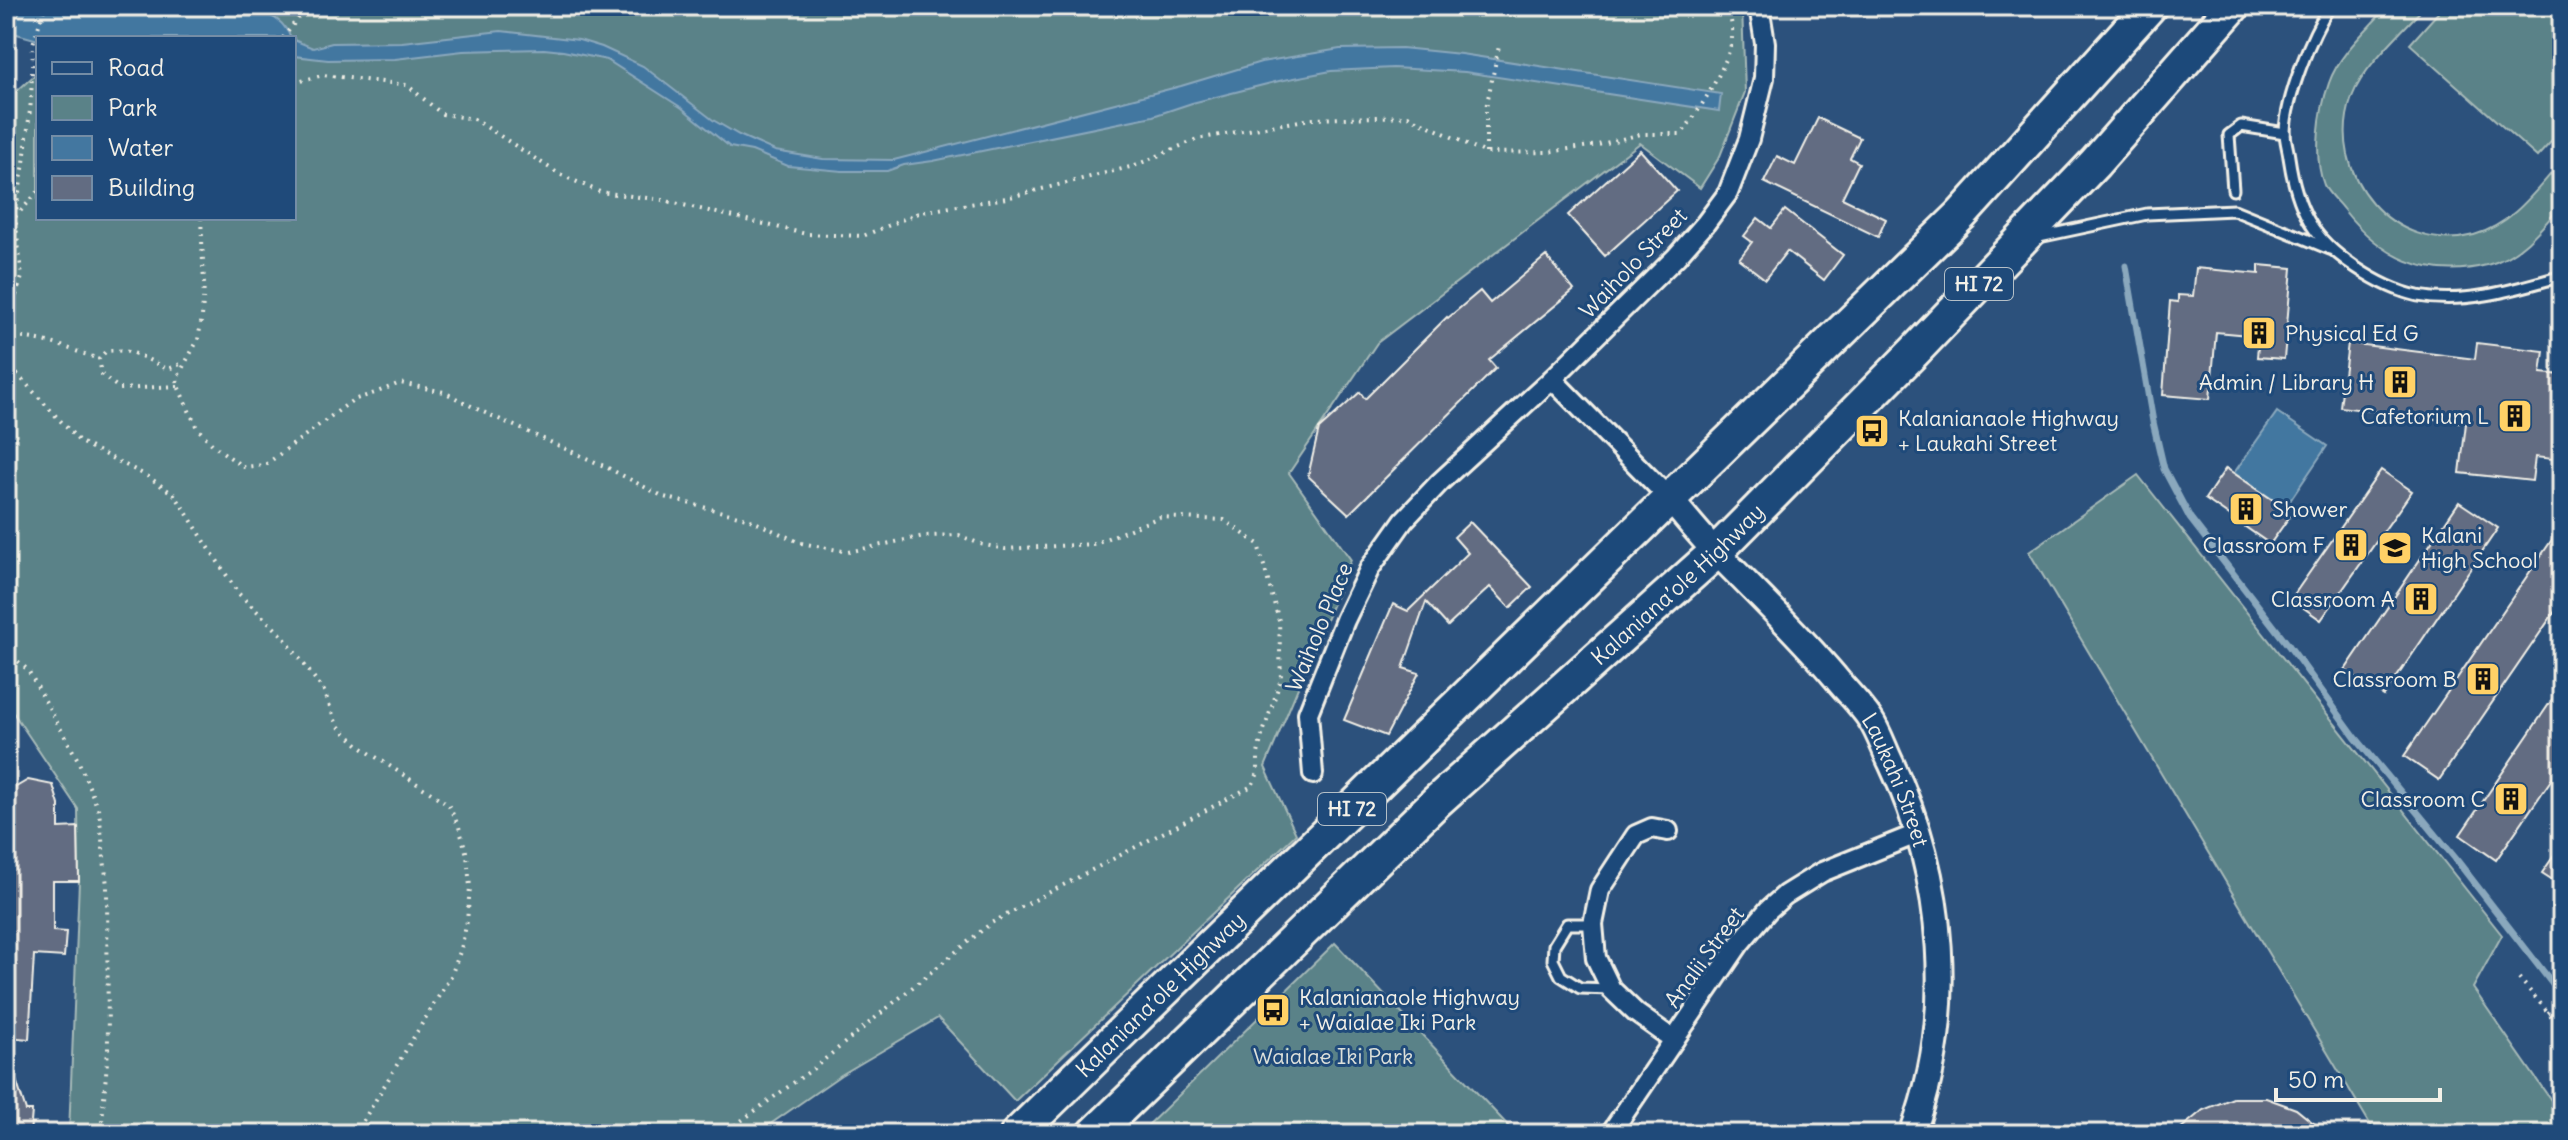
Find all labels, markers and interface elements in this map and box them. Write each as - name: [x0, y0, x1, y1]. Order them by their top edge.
- legend: [36, 36, 296, 220]
- text: Road: [108, 52, 164, 82]
- text: Park: [108, 92, 158, 122]
- text: Water: [108, 132, 173, 162]
- text: Building: [108, 172, 195, 202]
- street label: Waiholo Street: [1573, 202, 1693, 324]
- road number: HI 72: [1945, 268, 2013, 300]
- building icon: Physical Ed G: [2240, 314, 2278, 352]
- place label: Physical Ed G: [2285, 319, 2419, 347]
- building icon: Admin / Library H: [2381, 363, 2419, 401]
- place label: Admin / Library H: [2199, 368, 2374, 396]
- building icon: Cafetorium L: [2496, 397, 2534, 435]
- place label: Cafetorium L: [2361, 402, 2489, 430]
- place label: Kalanianaole Highway + Laukahi Street: [1898, 404, 2119, 457]
- bus stop icon: Kalanianaole Highway + Laukahi Street: [1853, 412, 1891, 450]
- building icon: Shower: [2227, 490, 2265, 528]
- place label: Shower: [2272, 495, 2347, 523]
- street label: Kalaniana’ole Highway: [1585, 498, 1770, 671]
- place label: Kalani High School: [2421, 521, 2538, 574]
- building icon: Classroom F: [2332, 526, 2370, 564]
- school or university icon: Kalani High School: [2376, 529, 2414, 567]
- place label: Classroom F: [2203, 531, 2325, 559]
- street label: Waiholo Place: [1279, 558, 1359, 696]
- building icon: Classroom A: [2402, 580, 2440, 618]
- place label: Classroom A: [2271, 585, 2395, 613]
- building icon: Classroom B: [2464, 660, 2502, 698]
- place label: Classroom B: [2333, 665, 2457, 693]
- street label: Laukahi Street: [1856, 707, 1935, 850]
- building icon: Classroom C: [2492, 780, 2530, 818]
- place label: Classroom C: [2361, 785, 2485, 813]
- road number: HI 72: [1318, 793, 1386, 825]
- street label: Analii Street: [1658, 901, 1750, 1013]
- street label: Kalaniana’ole Highway: [1070, 906, 1251, 1083]
- place label: Kalanianaole Highway + Waialae Iki Park: [1299, 983, 1520, 1036]
- bus stop icon: Kalanianaole Highway + Waialae Iki Park: [1254, 991, 1292, 1029]
- park label: Waialae Iki Park: [1253, 1042, 1413, 1070]
- scale bar: [2276, 1052, 2440, 1102]
- text: 50 m: [2288, 1064, 2344, 1094]

